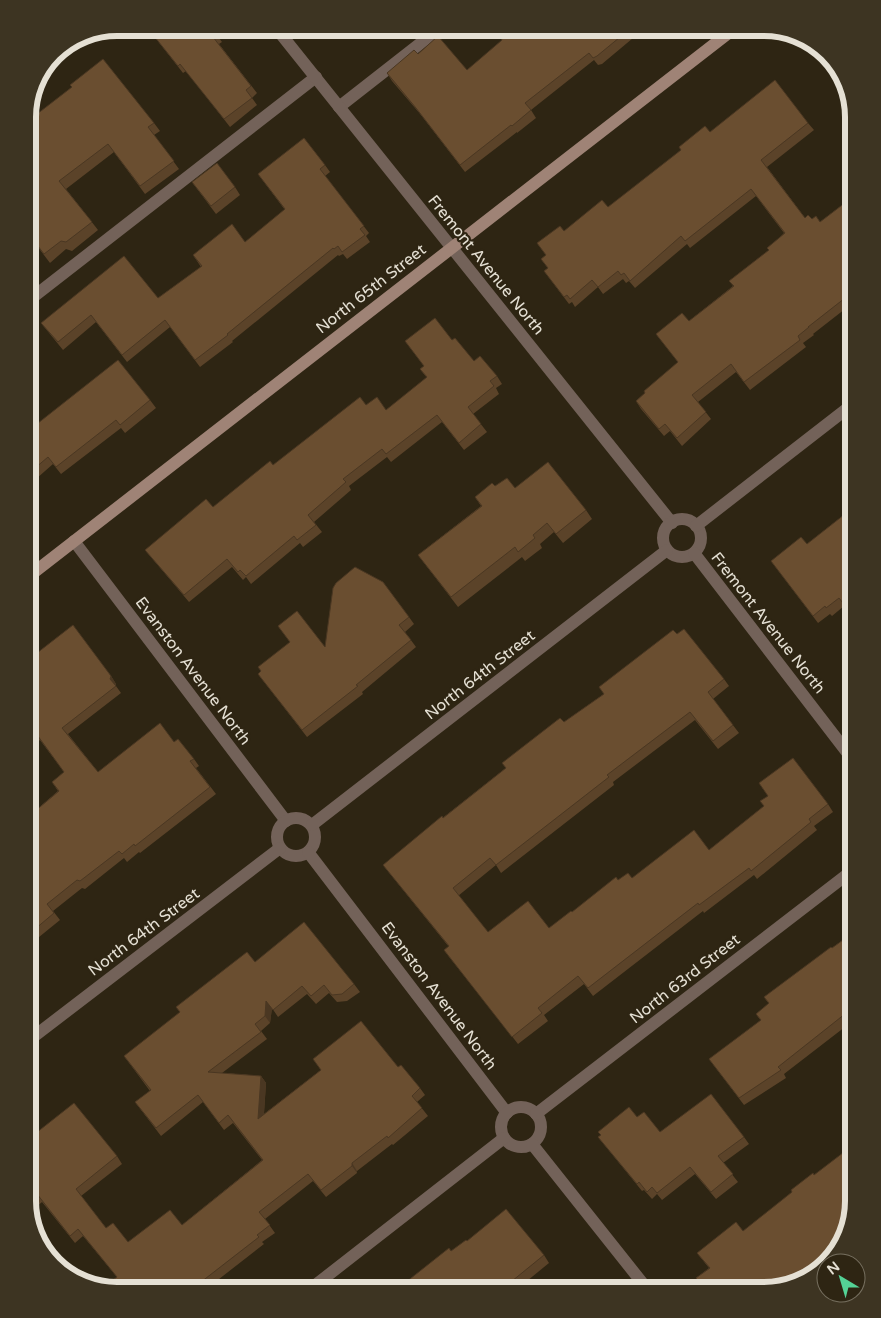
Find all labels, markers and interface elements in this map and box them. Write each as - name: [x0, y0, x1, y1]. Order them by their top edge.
- street label: Fremont Avenue North: [423, 191, 549, 339]
- street label: North 65th Street: [312, 240, 430, 338]
- street label: Fremont Avenue North: [706, 548, 830, 698]
- street label: Evanston Avenue North: [131, 593, 255, 749]
- street label: North 64th Street: [421, 626, 539, 724]
- street label: North 64th Street: [84, 884, 204, 980]
- street label: Evanston Avenue North: [377, 918, 501, 1074]
- street label: North 63rd Street: [626, 930, 744, 1028]
- north arrow: [816, 1253, 866, 1303]
- text: N: [824, 1258, 843, 1278]

